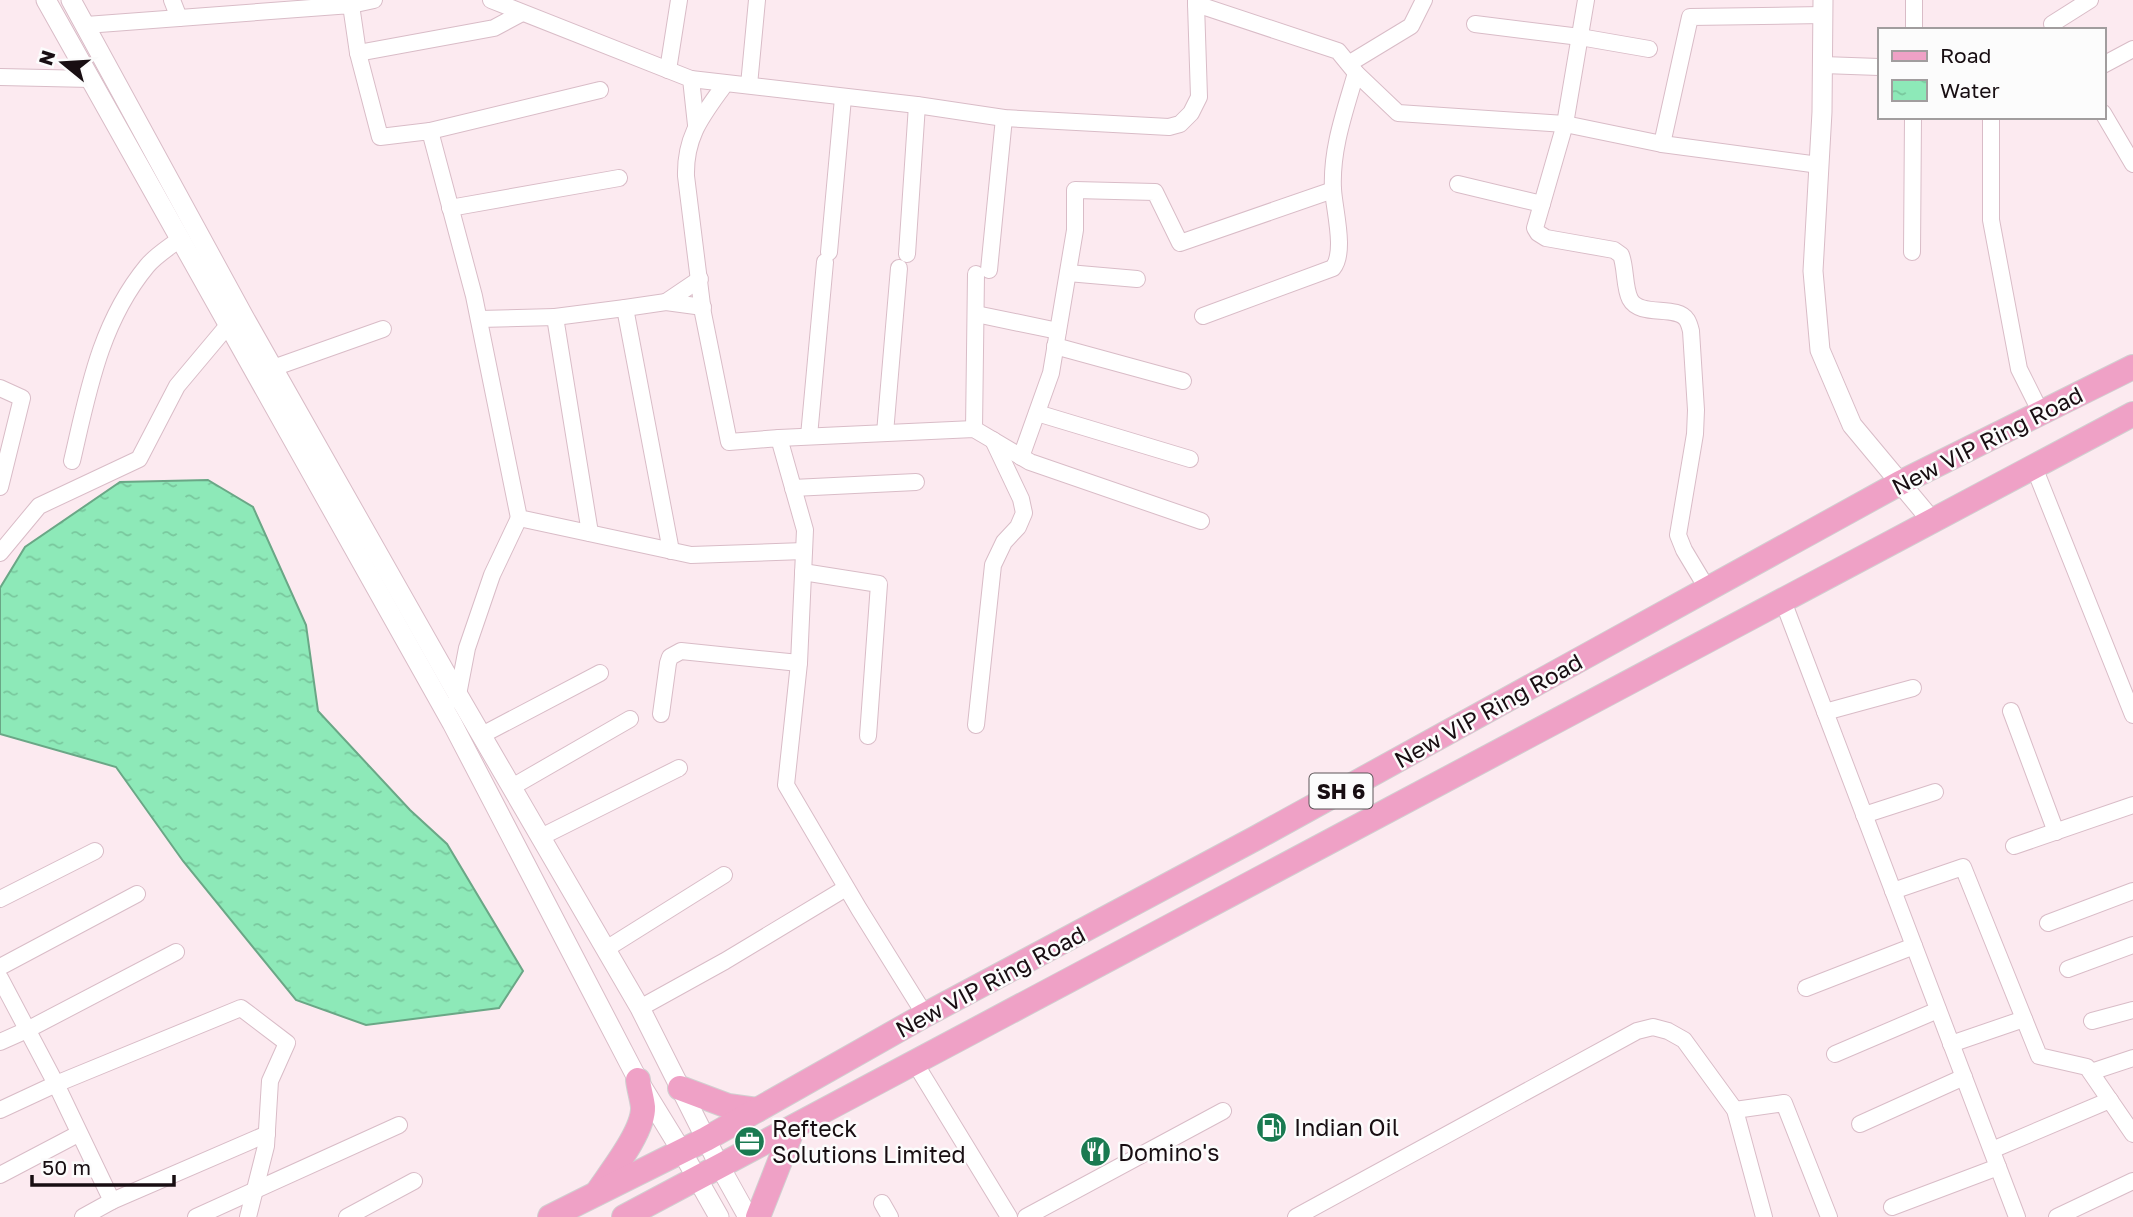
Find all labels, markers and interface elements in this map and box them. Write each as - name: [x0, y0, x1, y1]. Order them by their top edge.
- north arrow: [28, 28, 98, 98]
- legend: [1878, 28, 2105, 119]
- text: Road: [1940, 42, 1991, 68]
- text: N: [33, 47, 60, 68]
- text: Water: [1940, 77, 2000, 103]
- street label: New VIP Ring Road: [1887, 380, 2087, 500]
- street label: New VIP Ring Road: [1389, 647, 1587, 773]
- road number: SH 6: [1310, 774, 1372, 808]
- street label: New VIP Ring Road: [890, 919, 1090, 1043]
- fuel station icon: Indian Oil: [1254, 1110, 1288, 1144]
- place label: Indian Oil: [1294, 1113, 1399, 1141]
- place label: Refteck Solutions Limited: [772, 1114, 966, 1168]
- office icon: Refteck Solutions Limited: [732, 1124, 766, 1158]
- restaurant icon: Domino's: [1078, 1135, 1112, 1169]
- place label: Domino's: [1118, 1138, 1219, 1166]
- scale bar: [32, 1144, 173, 1188]
- text: 50 m: [42, 1154, 91, 1180]

